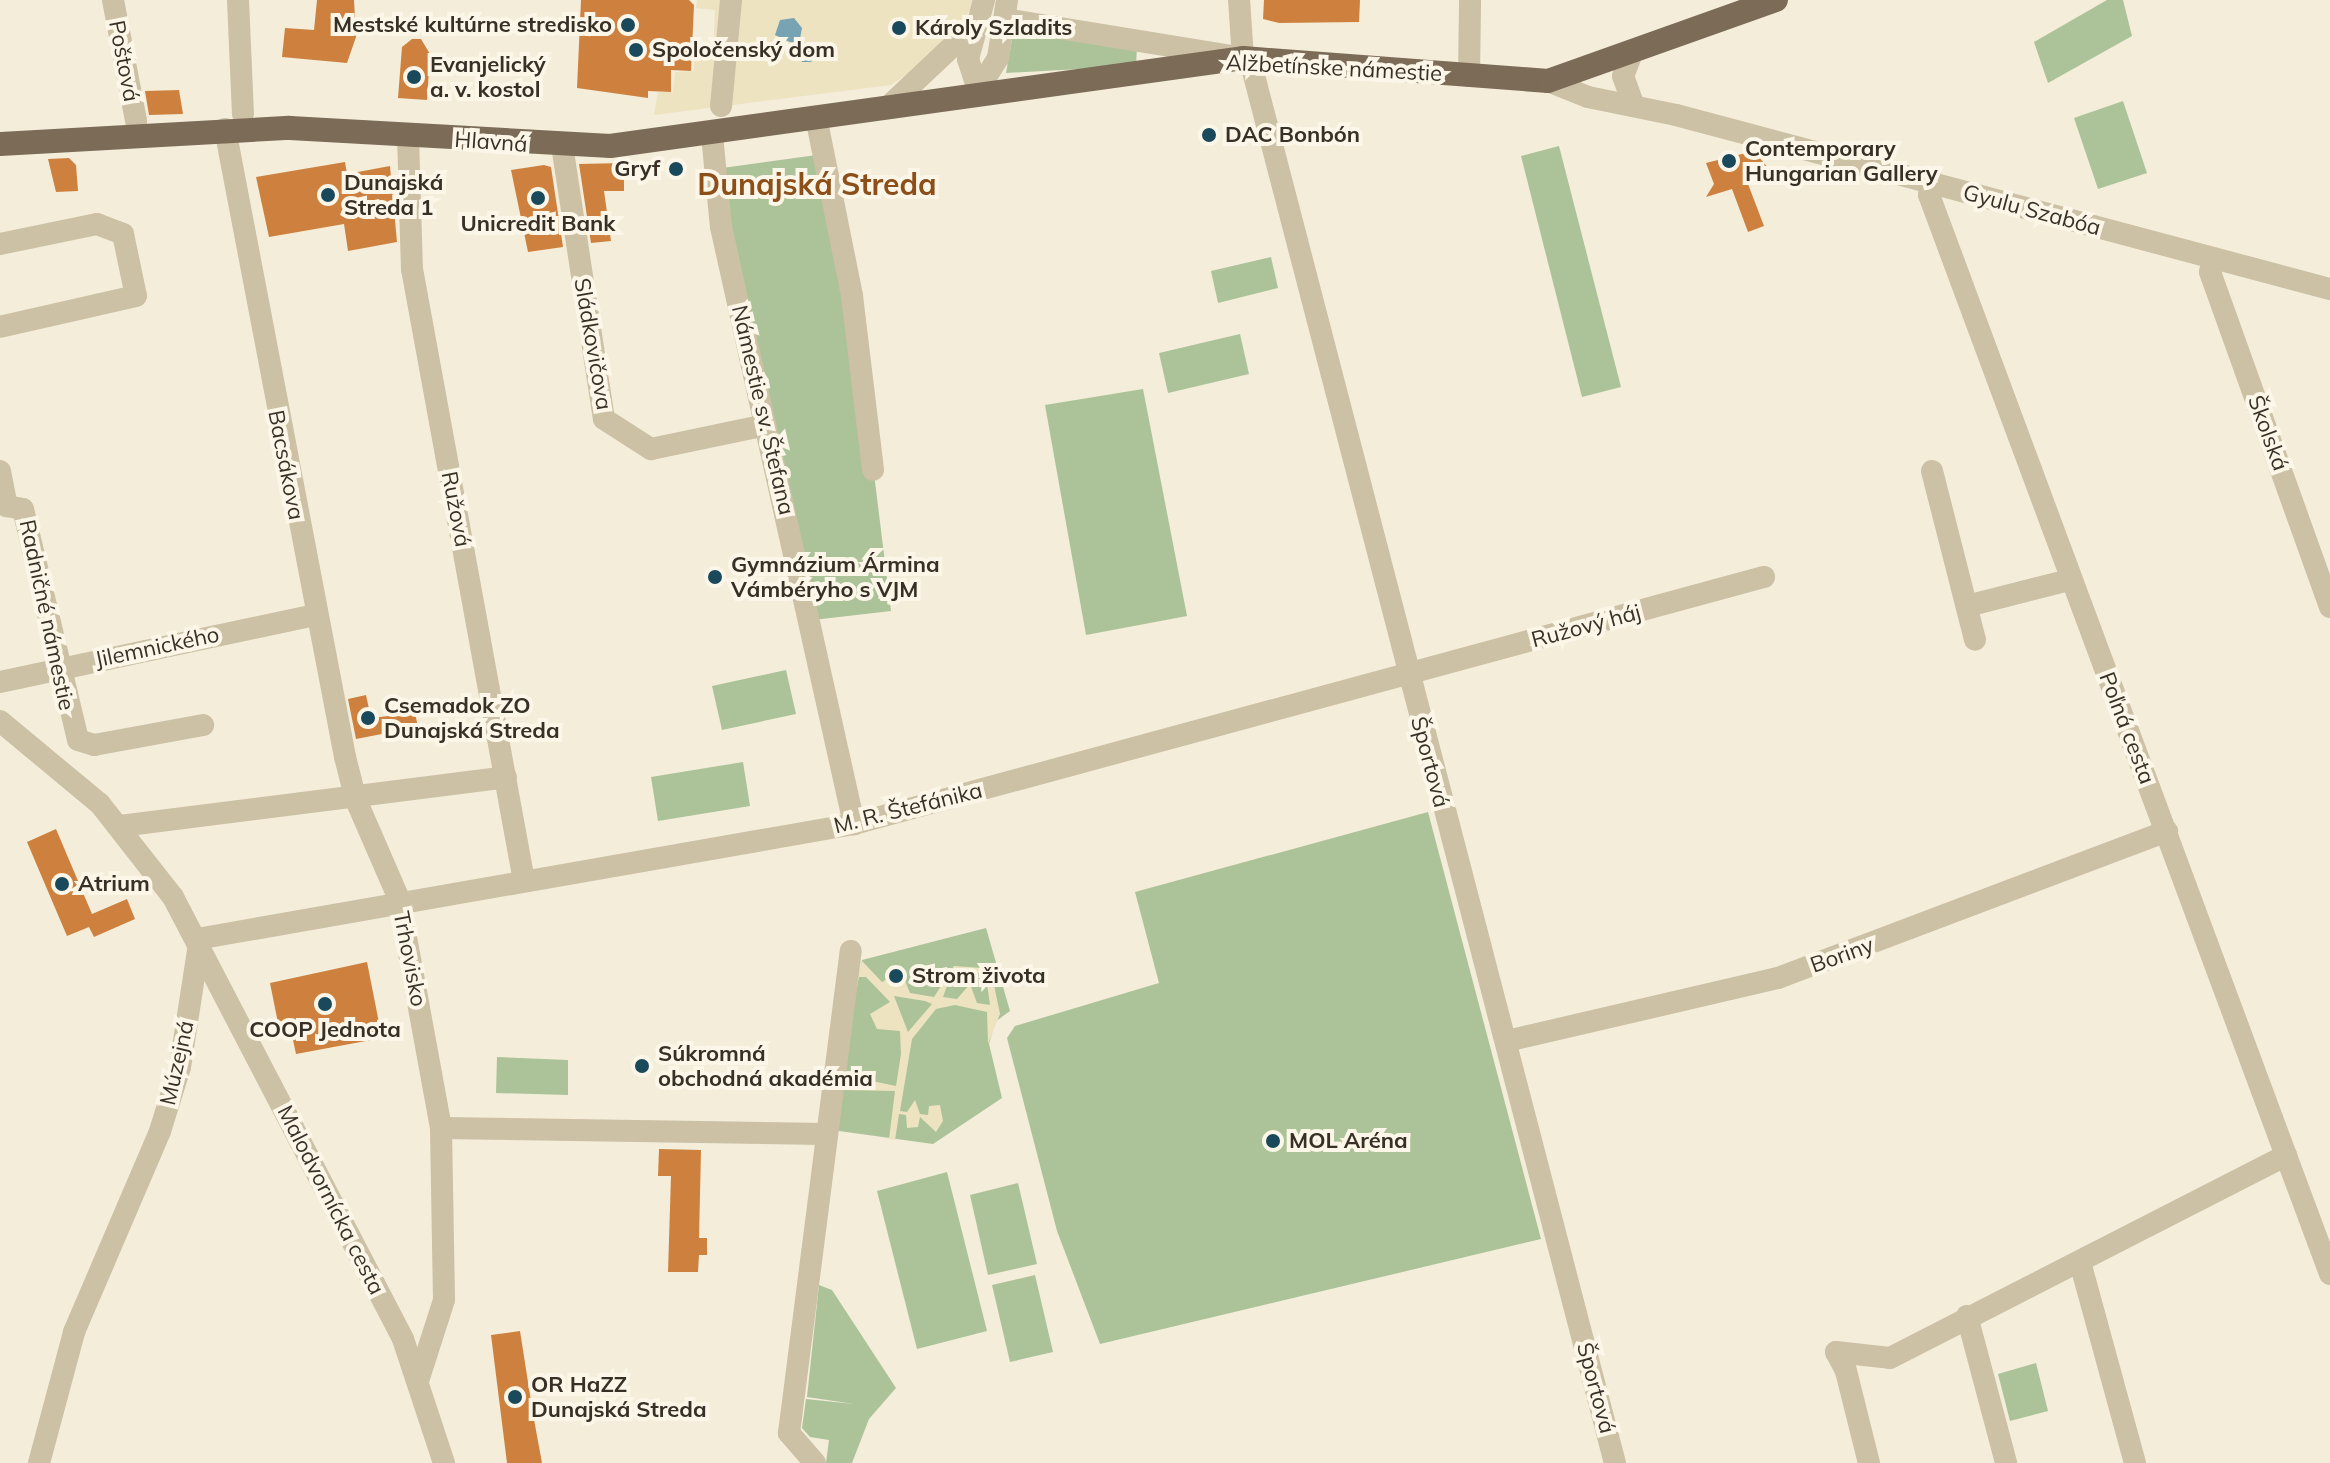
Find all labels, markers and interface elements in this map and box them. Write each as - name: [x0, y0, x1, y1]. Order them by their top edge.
- place label: Mestské kultúrne stredisko: [333, 12, 612, 38]
- place label: Károly Szladits: [915, 15, 1072, 41]
- marker: Mestské kultúrne stredisko: [619, 16, 637, 34]
- street label: Poštová: [103, 18, 145, 104]
- marker: Károly Szladits: [890, 19, 908, 37]
- place label: Spoločenský dom: [652, 37, 835, 63]
- marker: Spoločenský dom: [627, 41, 645, 59]
- street label: Alžbetínske námestie: [1225, 49, 1443, 87]
- place label: Evanjelický a. v. kostol: [430, 51, 546, 102]
- marker: Evanjelický a. v. kostol: [405, 68, 423, 86]
- place label: DAC Bonbón: [1225, 122, 1360, 148]
- street label: Hlavná: [454, 126, 528, 158]
- marker: DAC Bonbón: [1200, 126, 1218, 144]
- place label: Contemporary Hungarian Gallery: [1745, 135, 1938, 186]
- marker: Contemporary Hungarian Gallery: [1720, 152, 1738, 170]
- place label: Gryf: [614, 156, 660, 182]
- marker: Gryf: [667, 160, 685, 178]
- district label: Dunajská Streda: [697, 166, 937, 202]
- place label: Dunajská Streda 1: [344, 169, 443, 220]
- street label: Gyulu Szabóa: [1960, 179, 2104, 241]
- marker: Dunajská Streda 1: [319, 186, 337, 204]
- marker: Unicredit Bank: [529, 189, 547, 207]
- place label: Unicredit Bank: [461, 211, 615, 237]
- street label: Sládkovičova: [568, 276, 618, 412]
- street label: Námestie sv. Štefana: [726, 303, 800, 517]
- street label: Školská: [2242, 392, 2294, 474]
- street label: Bacsákova: [262, 408, 310, 522]
- street label: Ružová: [436, 469, 476, 549]
- street label: Radničné námestie: [14, 517, 80, 713]
- place label: Gymnázium Ármina Vámbéryho s VJM: [731, 551, 940, 602]
- marker: Gymnázium Ármina Vámbéryho s VJM: [706, 568, 724, 586]
- street label: Ružový háj: [1528, 599, 1644, 653]
- street label: Jilemnického: [92, 621, 222, 673]
- street label: Poľná cesta: [2094, 668, 2160, 788]
- place label: Csemadok ZO Dunajská Streda: [384, 692, 560, 744]
- marker: Csemadok ZO Dunajská Streda: [359, 709, 377, 727]
- street label: Športová: [1405, 714, 1455, 810]
- street label: M. R. Štefánika: [831, 777, 985, 839]
- place label: Atrium: [78, 871, 150, 897]
- marker: Atrium: [53, 875, 71, 893]
- street label: Trhovisko: [388, 909, 432, 1009]
- street label: Boriny: [1807, 931, 1877, 979]
- place label: Strom života: [912, 963, 1046, 989]
- marker: Strom života: [887, 967, 905, 985]
- marker: COOP Jednota: [316, 995, 334, 1013]
- place label: COOP Jednota: [249, 1017, 401, 1043]
- street label: Múzejná: [154, 1018, 200, 1108]
- place label: Súkromná obchodná akadémia: [658, 1040, 873, 1092]
- marker: Súkromná obchodná akadémia: [633, 1057, 651, 1075]
- street label: Malodvornícka cesta: [272, 1101, 390, 1299]
- place label: MOL Aréna: [1289, 1128, 1408, 1154]
- marker: MOL Aréna: [1264, 1132, 1282, 1150]
- street label: Športová: [1571, 1340, 1621, 1436]
- place label: OR HaZZ Dunajská Streda: [531, 1371, 707, 1422]
- marker: OR HaZZ Dunajská Streda: [506, 1388, 524, 1406]

